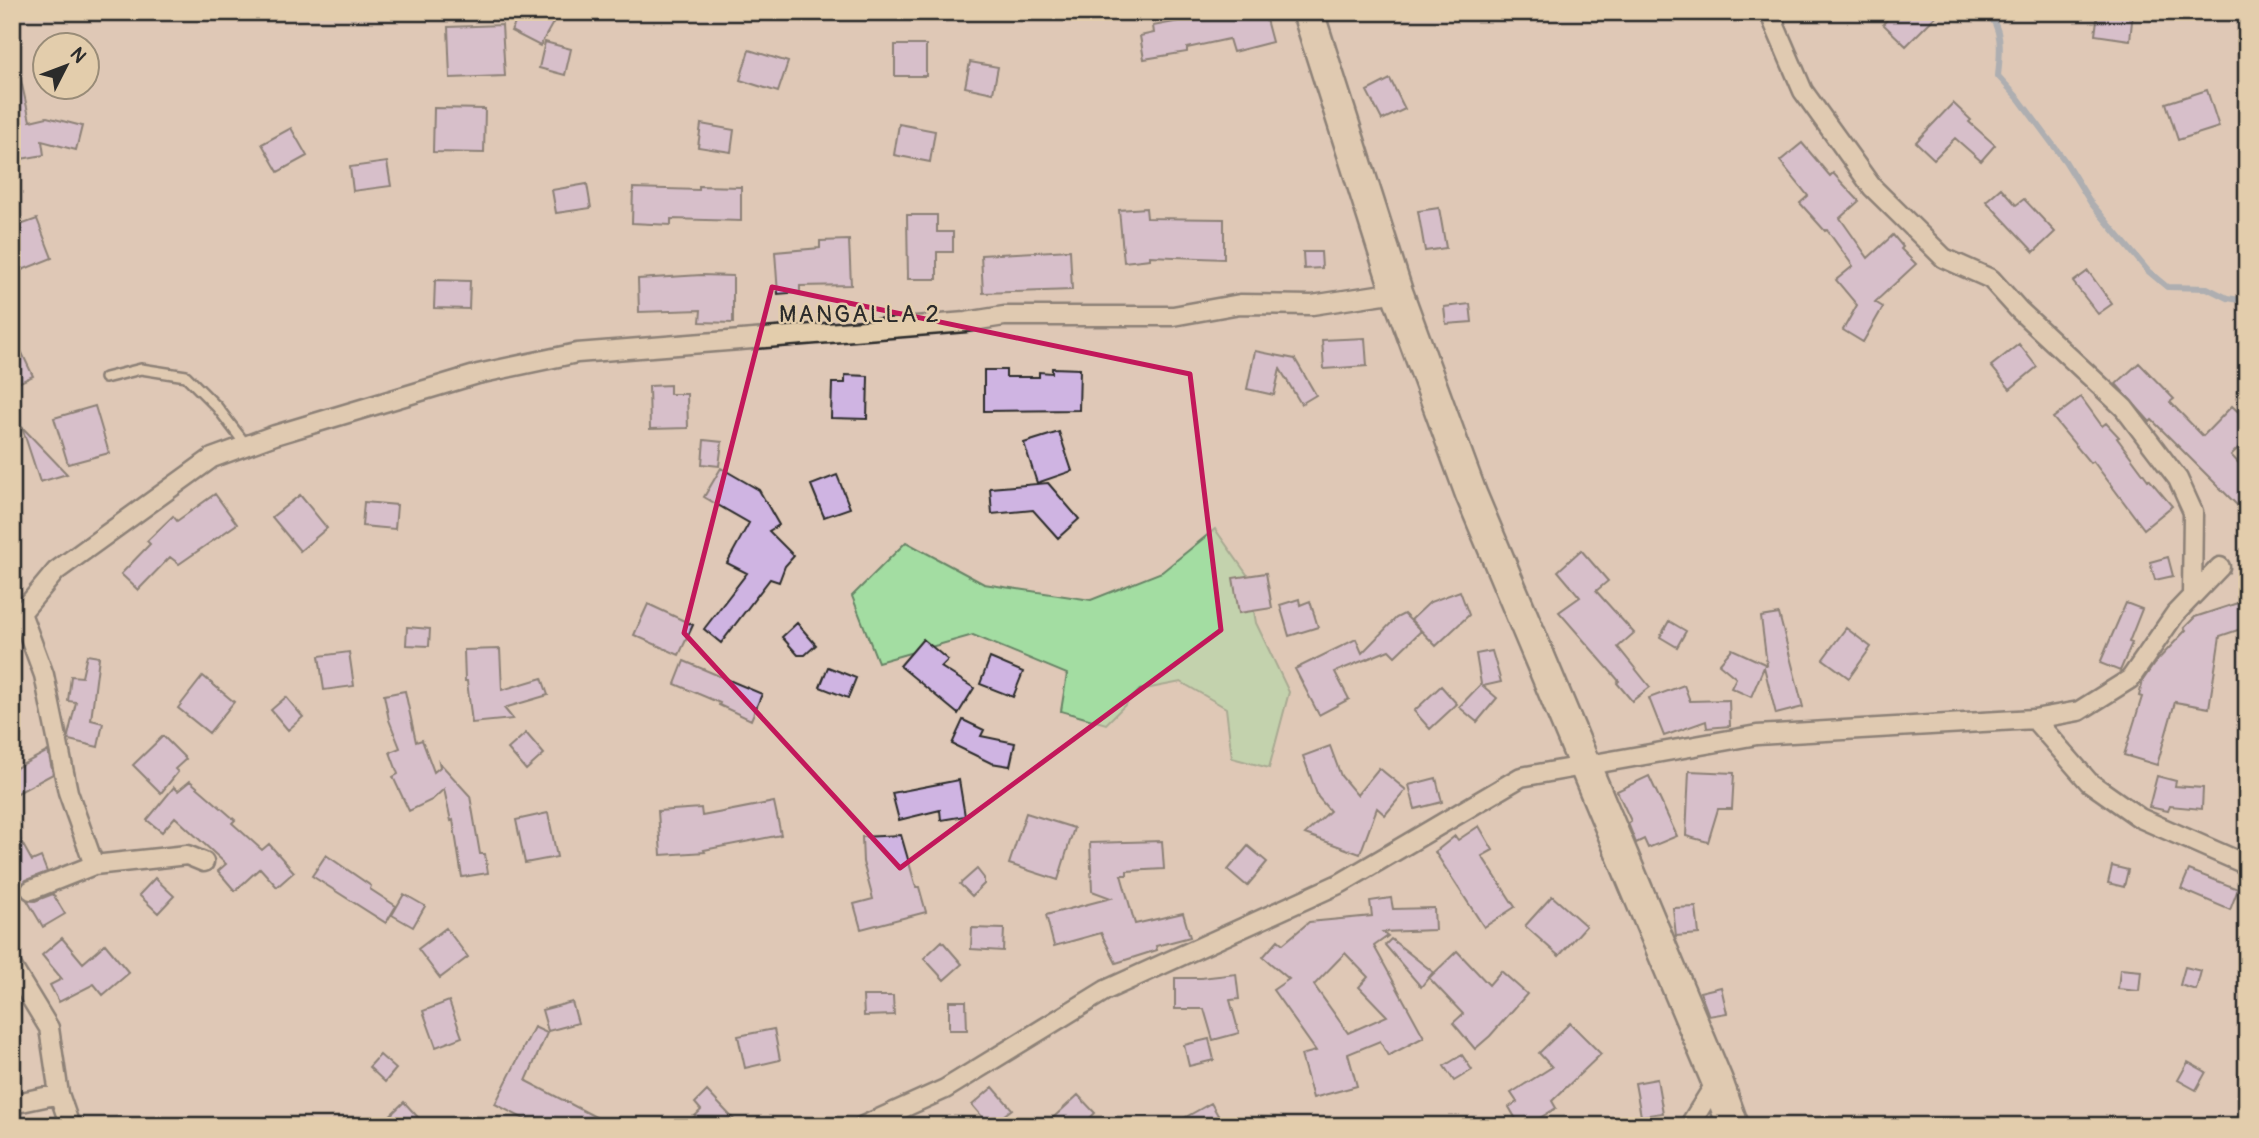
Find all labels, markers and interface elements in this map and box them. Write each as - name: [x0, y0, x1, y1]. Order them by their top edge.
- north arrow: [32, 32, 102, 102]
- text: N: [65, 42, 91, 68]
- district label: MANGALLA 2: [779, 300, 941, 329]

